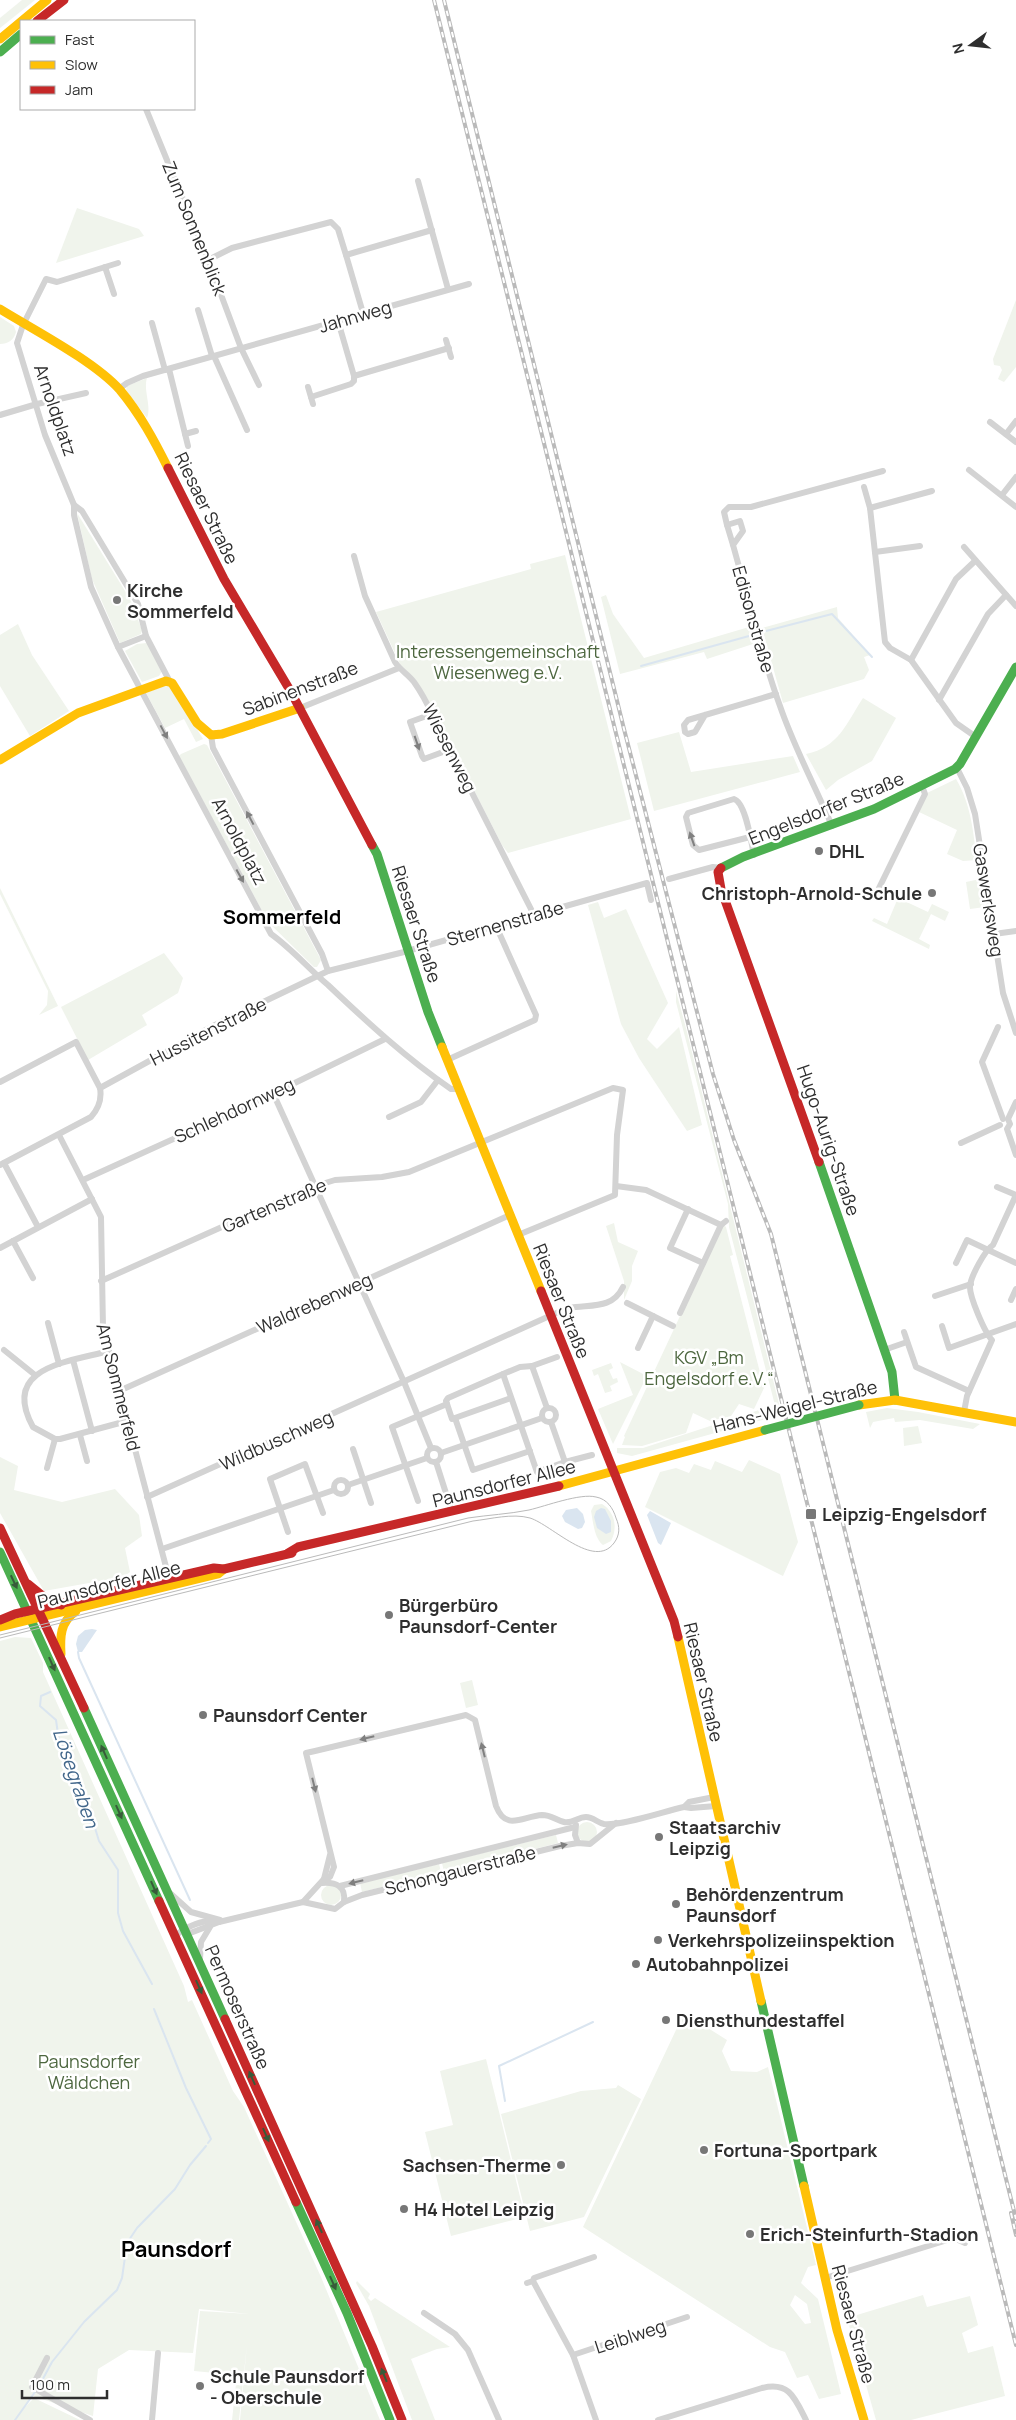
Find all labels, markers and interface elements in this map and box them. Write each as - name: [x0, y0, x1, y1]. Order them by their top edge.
- legend: [20, 20, 195, 110]
- north arrow: [946, 20, 996, 70]
- text: Fast: [65, 29, 94, 50]
- text: N: [947, 41, 968, 56]
- text: Slow: [65, 54, 98, 75]
- text: Jam: [65, 79, 93, 100]
- street label: Zum Sonnenblick: [157, 157, 233, 300]
- street label: Jahnweg: [316, 294, 394, 338]
- street label: Arnoldplatz: [29, 361, 83, 459]
- street label: Riesaer Straße: [170, 448, 244, 568]
- street label: Edisonstraße: [727, 563, 781, 675]
- place label: Kirche Sommerfeld: [127, 578, 234, 623]
- marker: Kirche Sommerfeld: [111, 594, 123, 606]
- park label: Interessengemeinschaft Wiesenweg e.V.: [396, 639, 600, 684]
- street label: Sabinenstraße: [239, 655, 361, 721]
- street label: Wiesenweg: [417, 700, 483, 796]
- one-way arrow: [160, 725, 168, 739]
- one-way arrow: [413, 736, 421, 751]
- street label: Engelsdorfer Straße: [745, 766, 907, 850]
- street label: Arnoldplatz: [207, 793, 273, 889]
- one-way arrow: [246, 811, 254, 826]
- one-way arrow: [688, 831, 696, 846]
- place label: DHL: [829, 839, 865, 863]
- street label: Gaswerksweg: [968, 841, 1010, 959]
- marker: DHL: [813, 845, 825, 857]
- street label: Riesaer Straße: [387, 862, 447, 986]
- one-way arrow: [236, 868, 244, 883]
- place label: Christoph-Arnold-Schule: [702, 881, 922, 905]
- marker: Christoph-Arnold-Schule: [926, 887, 938, 899]
- street label: Sternenstraße: [444, 895, 566, 951]
- district label: Sommerfeld: [223, 903, 341, 930]
- street label: Hussitenstraße: [146, 991, 270, 1071]
- street label: Hugo-Aurig-Straße: [792, 1061, 866, 1219]
- street label: Schlehdornweg: [170, 1072, 298, 1148]
- street label: Gartenstraße: [218, 1172, 330, 1238]
- street label: Riesaer Straße: [528, 1240, 596, 1362]
- street label: Waldrebenweg: [252, 1267, 376, 1339]
- street label: Am Sommerfeld: [92, 1321, 146, 1453]
- park label: KGV „Bm Engelsdorf e.V.“: [644, 1345, 774, 1390]
- street label: Hans-Weigel-Straße: [710, 1374, 880, 1438]
- street label: Wildbuschweg: [216, 1404, 336, 1476]
- street label: Paunsdorfer Allee: [430, 1454, 578, 1512]
- place label: Leipzig-Engelsdorf: [822, 1502, 986, 1526]
- marker: Leipzig-Engelsdorf: [804, 1507, 818, 1521]
- street label: Paunsdorfer Allee: [35, 1555, 183, 1613]
- one-way arrow: [10, 1574, 19, 1589]
- place label: Bürgerbüro Paunsdorf-Center: [399, 1593, 557, 1638]
- marker: Bürgerbüro Paunsdorf-Center: [383, 1609, 395, 1621]
- street label: Riesaer Straße: [679, 1620, 729, 1744]
- one-way arrow: [49, 1657, 57, 1671]
- place label: Paunsdorf Center: [213, 1703, 367, 1727]
- marker: Paunsdorf Center: [197, 1709, 209, 1721]
- water label: Lösegraben: [47, 1725, 105, 1832]
- one-way arrow: [360, 1734, 375, 1742]
- one-way arrow: [479, 1742, 487, 1757]
- one-way arrow: [100, 1745, 108, 1759]
- one-way arrow: [310, 1778, 318, 1793]
- one-way arrow: [115, 1805, 123, 1819]
- place label: Staatsarchiv Leipzig: [669, 1815, 781, 1860]
- marker: Staatsarchiv Leipzig: [653, 1831, 665, 1843]
- street label: Schongauerstraße: [382, 1840, 538, 1900]
- one-way arrow: [553, 1842, 568, 1850]
- one-way arrow: [349, 1879, 364, 1887]
- one-way arrow: [150, 1881, 158, 1895]
- place label: Behördenzentrum Paunsdorf: [686, 1882, 844, 1927]
- marker: Behördenzentrum Paunsdorf: [670, 1898, 682, 1910]
- place label: Verkehrspolizeiinspektion: [668, 1928, 895, 1952]
- marker: Verkehrspolizeiinspektion: [652, 1934, 664, 1946]
- street label: Permoserstraße: [200, 1941, 276, 2073]
- place label: Autobahnpolizei: [646, 1952, 789, 1976]
- marker: Autobahnpolizei: [630, 1958, 642, 1970]
- one-way arrow: [194, 1980, 203, 1995]
- place label: Diensthundestaffel: [676, 2008, 845, 2032]
- marker: Diensthundestaffel: [660, 2014, 672, 2026]
- park label: Paunsdorfer Wäldchen: [38, 2049, 141, 2094]
- one-way arrow: [247, 2071, 255, 2085]
- one-way arrow: [262, 2128, 270, 2142]
- place label: Fortuna-Sportpark: [714, 2138, 878, 2162]
- marker: Fortuna-Sportpark: [698, 2144, 710, 2156]
- place label: Sachsen-Therme: [402, 2153, 551, 2177]
- marker: Sachsen-Therme: [555, 2159, 567, 2171]
- place label: H4 Hotel Leipzig: [414, 2197, 554, 2221]
- marker: H4 Hotel Leipzig: [398, 2203, 410, 2215]
- one-way arrow: [314, 2219, 322, 2233]
- place label: Erich-Steinfurth-Stadion: [760, 2222, 979, 2246]
- marker: Erich-Steinfurth-Stadion: [744, 2228, 756, 2240]
- district label: Paunsdorf: [121, 2234, 232, 2264]
- street label: Riesaer Straße: [827, 2262, 881, 2386]
- one-way arrow: [329, 2276, 337, 2290]
- street label: Leiblweg: [591, 2313, 669, 2359]
- place label: Schule Paunsdorf - Oberschule: [210, 2364, 364, 2409]
- scale bar: [22, 2368, 108, 2400]
- one-way arrow: [379, 2368, 387, 2382]
- text: 100 m: [30, 2374, 70, 2395]
- marker: Schule Paunsdorf - Oberschule: [194, 2380, 206, 2392]

